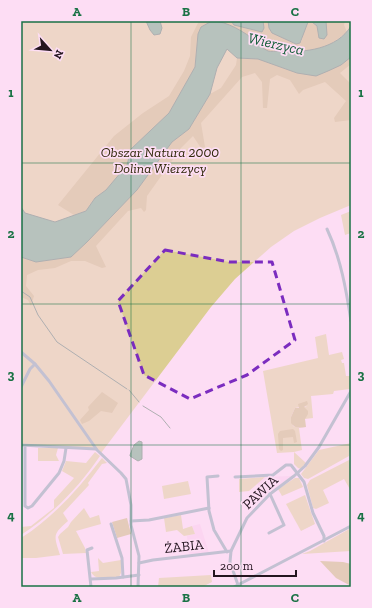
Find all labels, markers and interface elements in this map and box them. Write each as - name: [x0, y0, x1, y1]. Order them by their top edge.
- text: A: [73, 4, 82, 19]
- text: B: [182, 4, 190, 19]
- text: C: [291, 4, 299, 19]
- water label: Wierzyca: [246, 29, 306, 59]
- north arrow: [30, 30, 70, 70]
- text: N: [50, 48, 66, 62]
- text: 1: [8, 85, 14, 100]
- text: 1: [358, 85, 364, 100]
- park label: Obszar Natura 2000 Dolina Wierzycy: [101, 144, 219, 177]
- text: 2: [8, 226, 15, 241]
- text: 2: [358, 226, 365, 241]
- text: 3: [8, 367, 15, 382]
- text: 3: [358, 367, 365, 382]
- street label: PAWIA: [239, 471, 282, 513]
- text: 4: [7, 508, 15, 523]
- text: 4: [357, 508, 365, 523]
- street label: ŻABIA: [164, 536, 205, 557]
- scale bar: [214, 552, 296, 578]
- text: 200 m: [220, 559, 254, 573]
- text: A: [73, 590, 82, 605]
- text: B: [182, 590, 190, 605]
- text: C: [291, 590, 299, 605]

